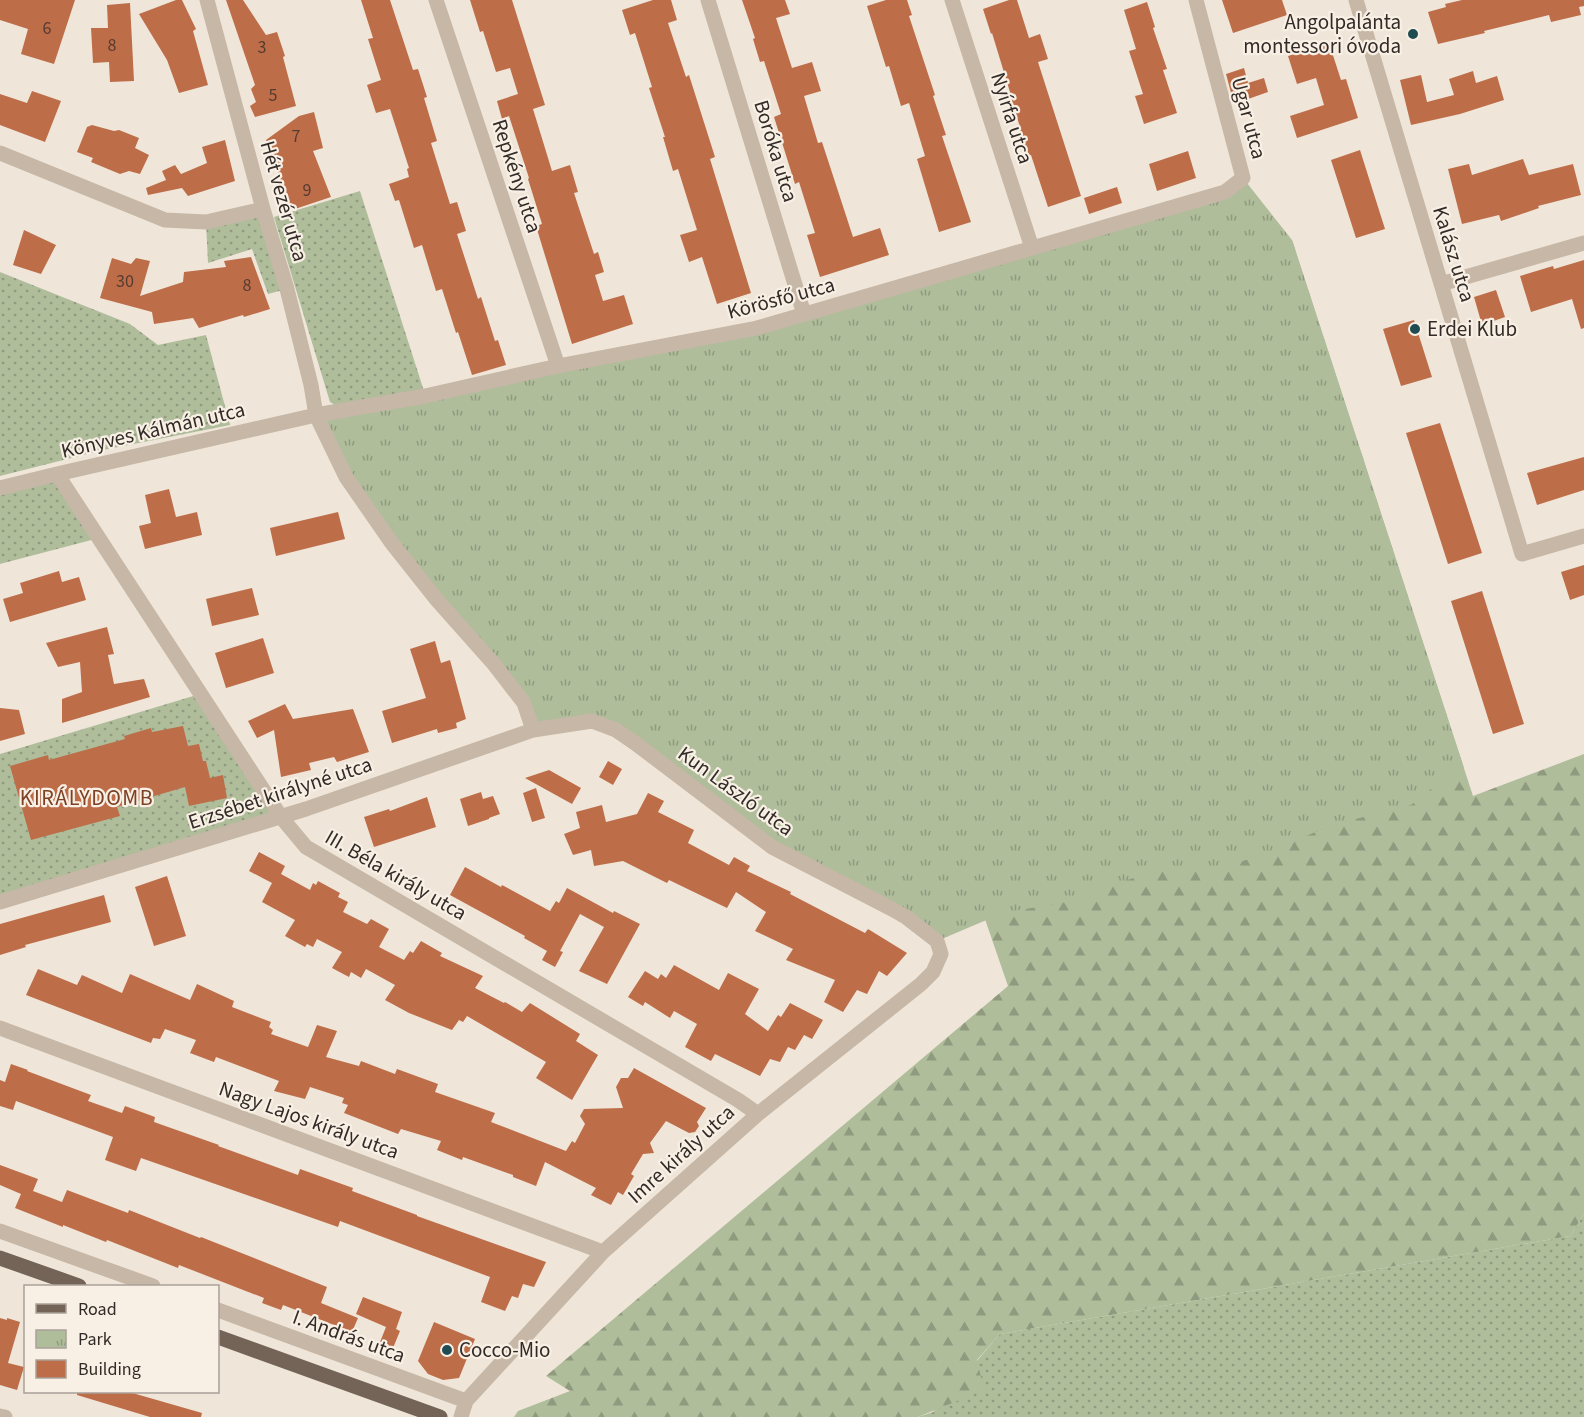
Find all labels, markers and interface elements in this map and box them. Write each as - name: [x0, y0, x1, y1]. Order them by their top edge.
- place label: Angolpalánta montessori óvoda: [1243, 7, 1401, 61]
- house number: 6: [43, 16, 52, 41]
- marker: Angolpalánta montessori óvoda: [1406, 27, 1420, 41]
- house number: 8: [108, 33, 117, 58]
- house number: 3: [258, 35, 267, 60]
- street label: Nyírfa utca: [983, 68, 1041, 168]
- street label: Ugar utca: [1224, 74, 1274, 162]
- house number: 5: [269, 83, 278, 108]
- street label: Boróka utca: [746, 96, 806, 206]
- street label: Repkény utca: [485, 115, 549, 237]
- house number: 7: [292, 124, 301, 149]
- street label: Hét vezér utca: [252, 137, 316, 265]
- house number: 9: [303, 178, 312, 203]
- street label: Kalász utca: [1425, 202, 1483, 306]
- house number: 30: [116, 269, 134, 294]
- street label: Körösfő utca: [724, 269, 838, 327]
- house number: 8: [243, 273, 252, 298]
- place label: Erdei Klub: [1427, 314, 1517, 344]
- marker: Erdei Klub: [1408, 322, 1422, 336]
- street label: Könyves Kálmán utca: [58, 394, 248, 466]
- street label: Kun László utca: [672, 739, 800, 843]
- street label: Erzsébet királyné utca: [184, 749, 376, 837]
- district label: KIRÁLYDOMB: [20, 782, 154, 814]
- street label: III. Béla király utca: [319, 822, 473, 928]
- street label: Nagy Lajos király utca: [215, 1073, 403, 1167]
- street label: Imre király utca: [621, 1098, 741, 1210]
- legend: [24, 1285, 219, 1393]
- text: Road: [78, 1297, 117, 1322]
- street label: I. András utca: [288, 1302, 410, 1370]
- text: Park: [78, 1327, 112, 1352]
- place label: Cocco-Mio: [459, 1335, 551, 1365]
- marker: Cocco-Mio: [440, 1343, 454, 1357]
- text: Building: [78, 1357, 141, 1382]

